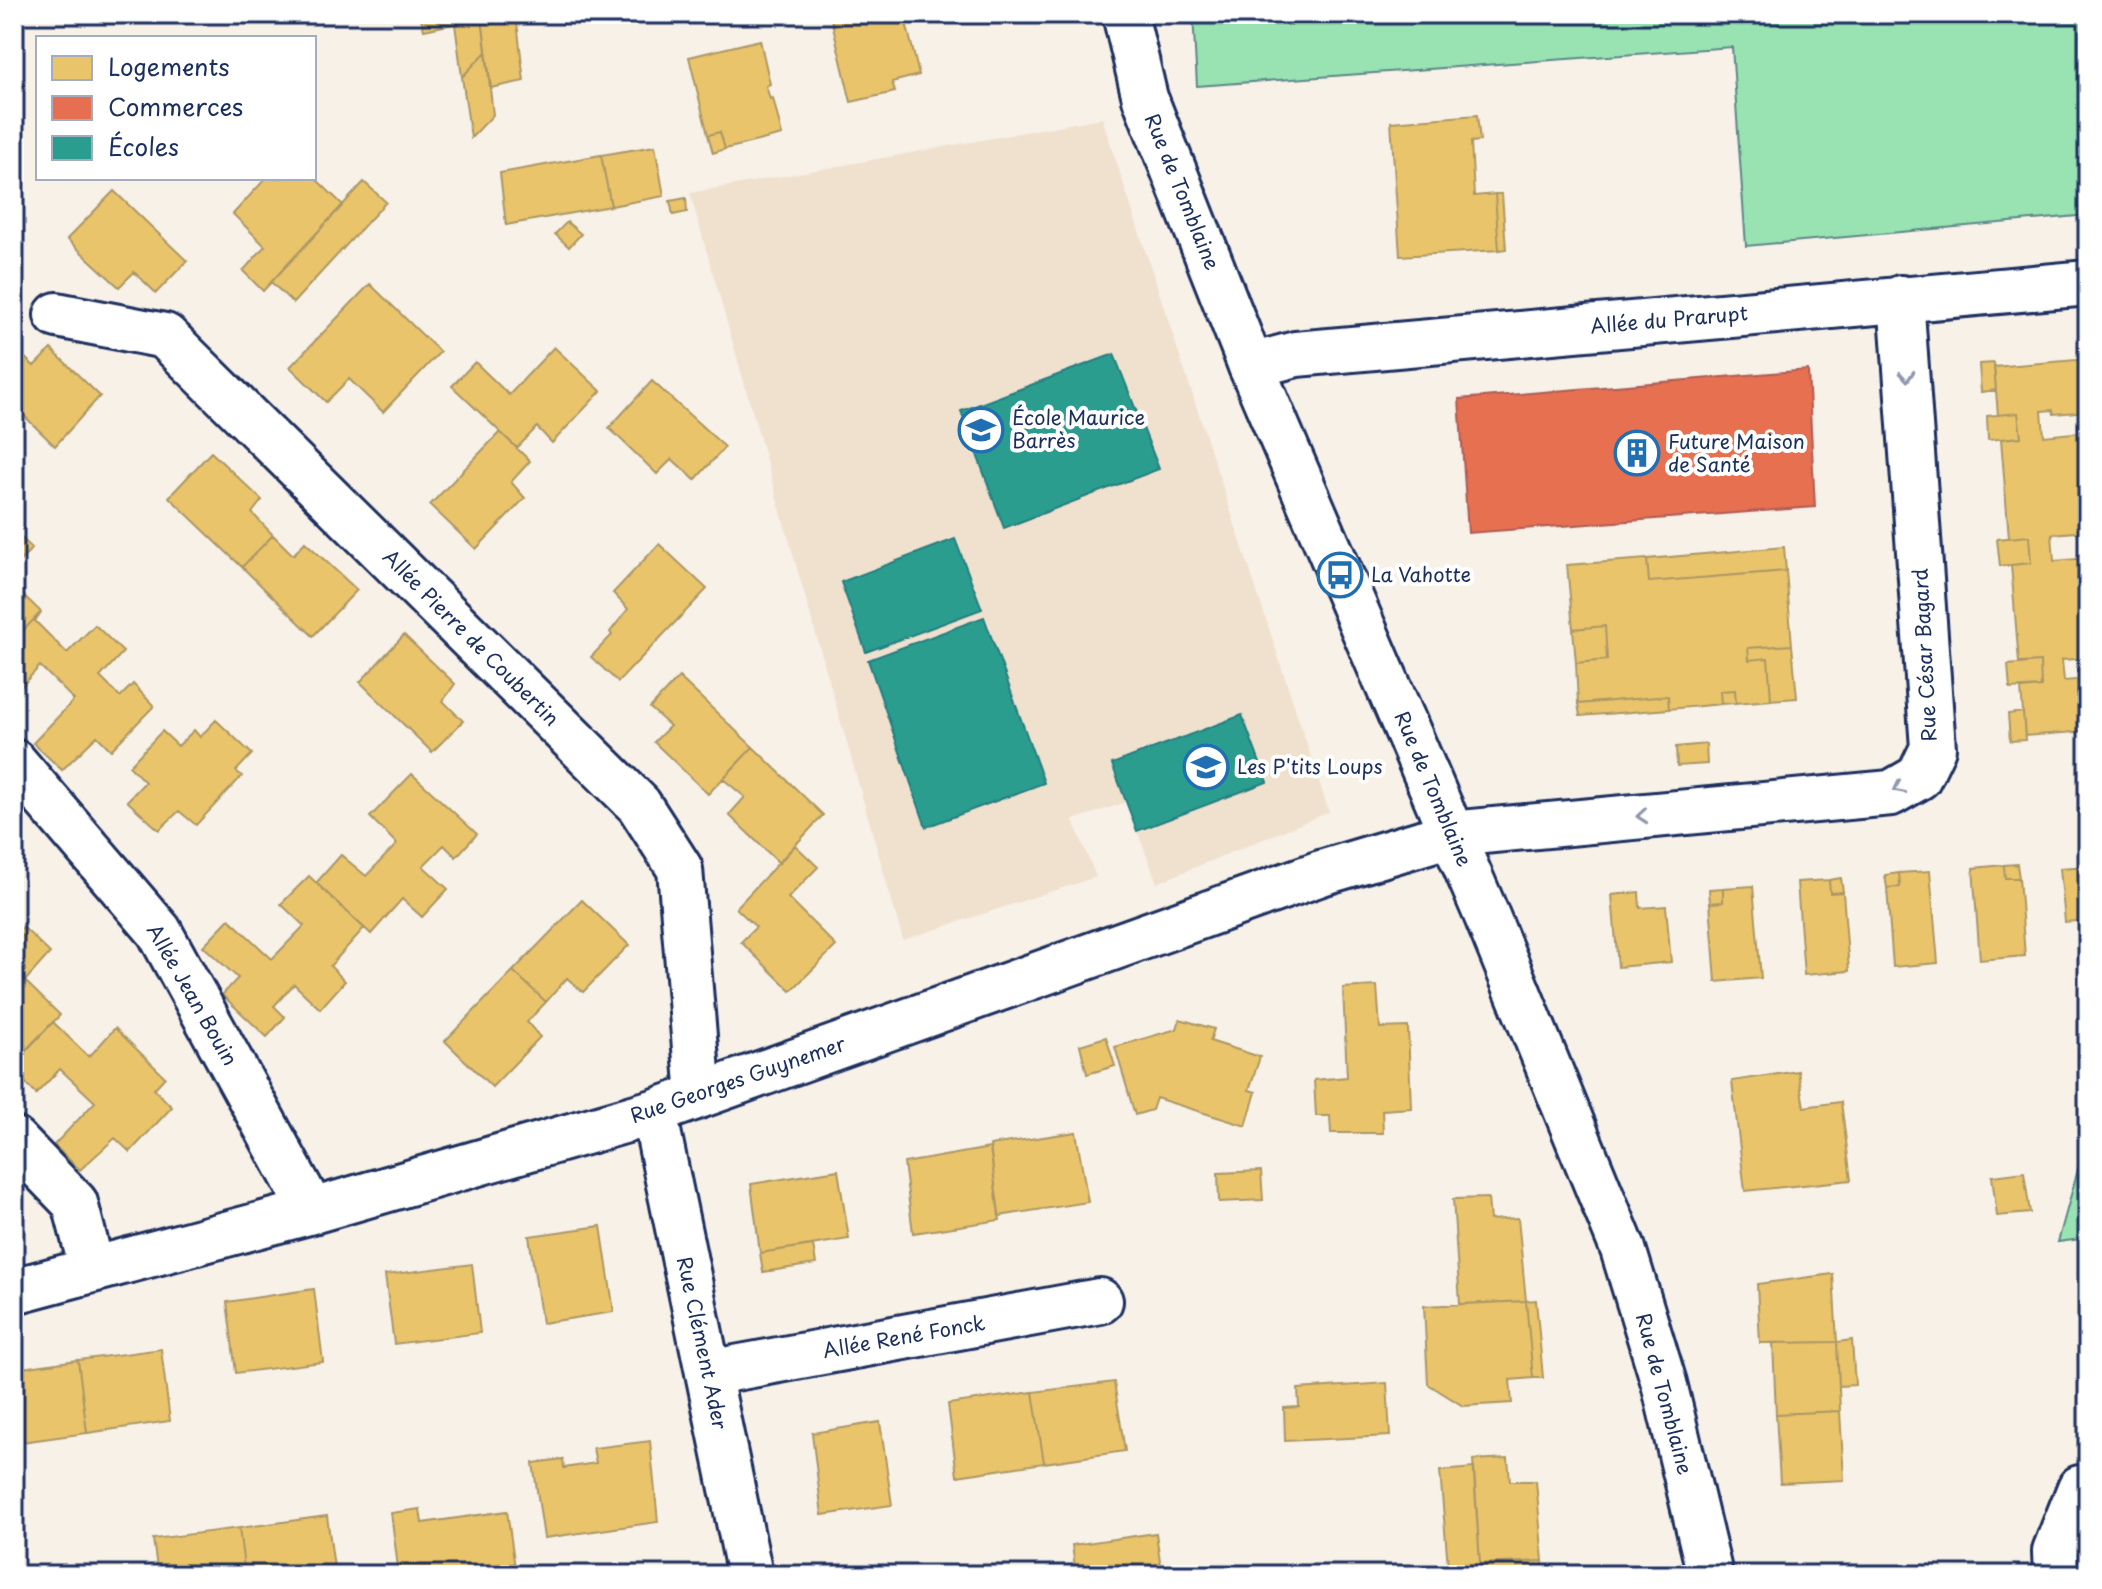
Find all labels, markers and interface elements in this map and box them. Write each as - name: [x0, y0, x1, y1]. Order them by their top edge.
- legend: [36, 36, 316, 180]
- text: Logements: [108, 48, 230, 84]
- text: Commerces: [108, 88, 243, 124]
- street label: Rue de Tomblaine: [1138, 109, 1228, 274]
- text: Écoles: [108, 128, 179, 164]
- street label: Allée du Prarupt: [1589, 297, 1749, 341]
- one-way arrow: [1898, 370, 1915, 383]
- place label: École Maurice Barrès: [1012, 402, 1145, 455]
- school or university icon: École Maurice Barrès: [957, 406, 1005, 454]
- place label: Future Maison de Santé: [1668, 426, 1805, 479]
- building icon: Future Maison de Santé: [1613, 429, 1661, 477]
- street label: Allée Pierre de Coubertin: [376, 542, 567, 733]
- bus stop icon: La Vahotte: [1316, 551, 1364, 599]
- place label: La Vahotte: [1371, 559, 1471, 589]
- street label: Rue César Bagard: [1904, 568, 1944, 742]
- street label: Rue de Tomblaine: [1388, 706, 1480, 871]
- school or university icon: Les P'tits Loups: [1182, 743, 1230, 791]
- place label: Les P'tits Loups: [1237, 751, 1383, 781]
- one-way arrow: [1893, 778, 1907, 793]
- one-way arrow: [1635, 807, 1648, 824]
- street label: Allée Jean Bouin: [140, 918, 246, 1071]
- street label: Rue Georges Guynemer: [626, 1028, 850, 1130]
- street label: Rue Clément Ader: [670, 1254, 736, 1433]
- street label: Allée René Fonck: [820, 1307, 987, 1365]
- street label: Rue de Tomblaine: [1629, 1309, 1701, 1478]

